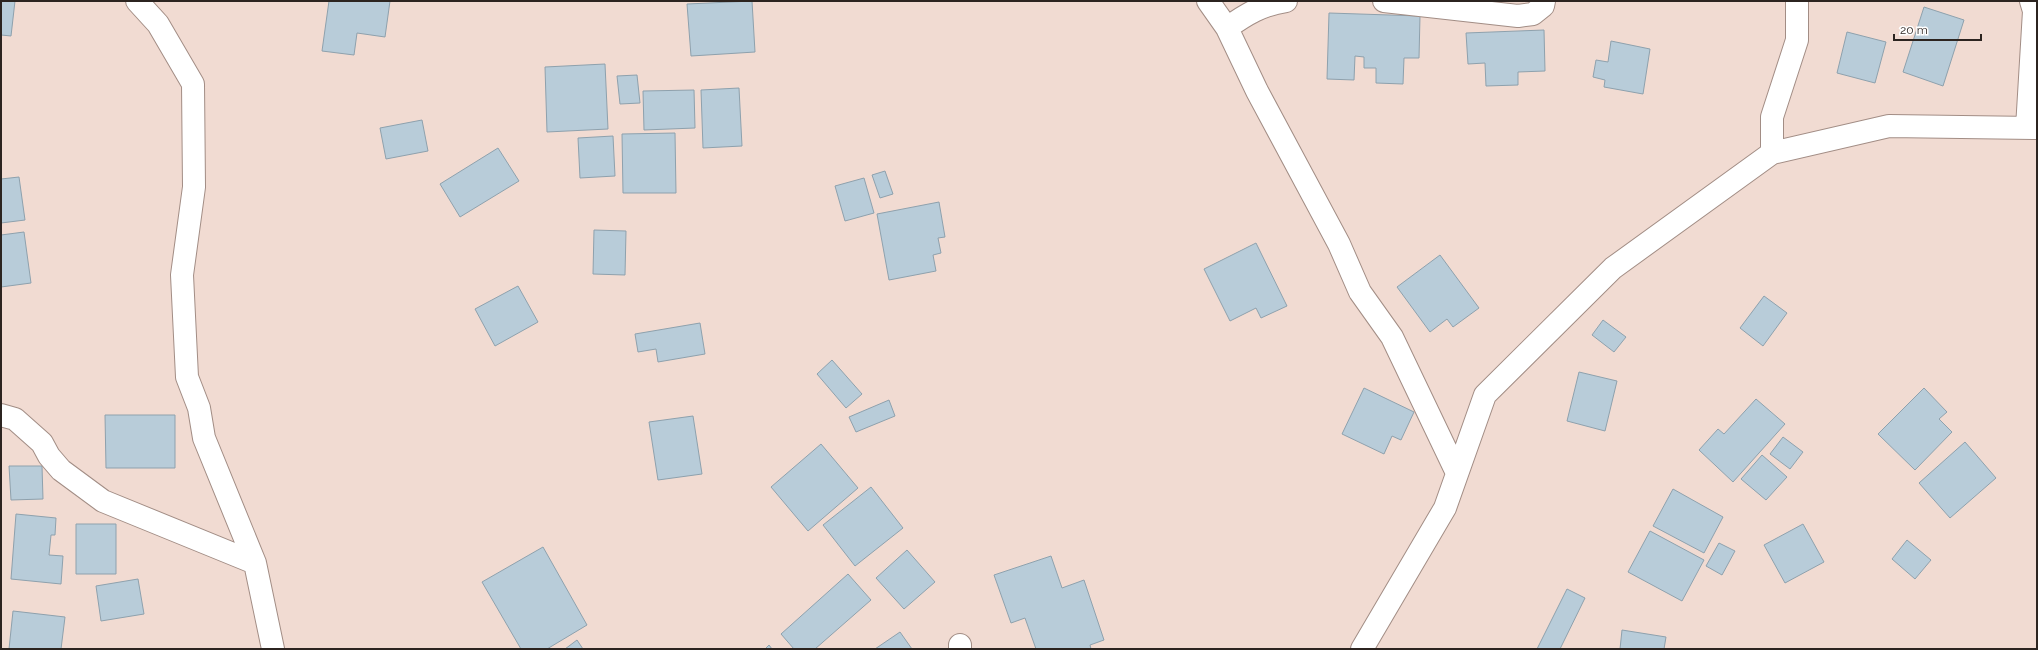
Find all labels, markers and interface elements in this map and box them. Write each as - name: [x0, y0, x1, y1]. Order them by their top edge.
- scale bar: [1894, 16, 1981, 42]
- text: 20 m: [1900, 23, 1928, 37]

